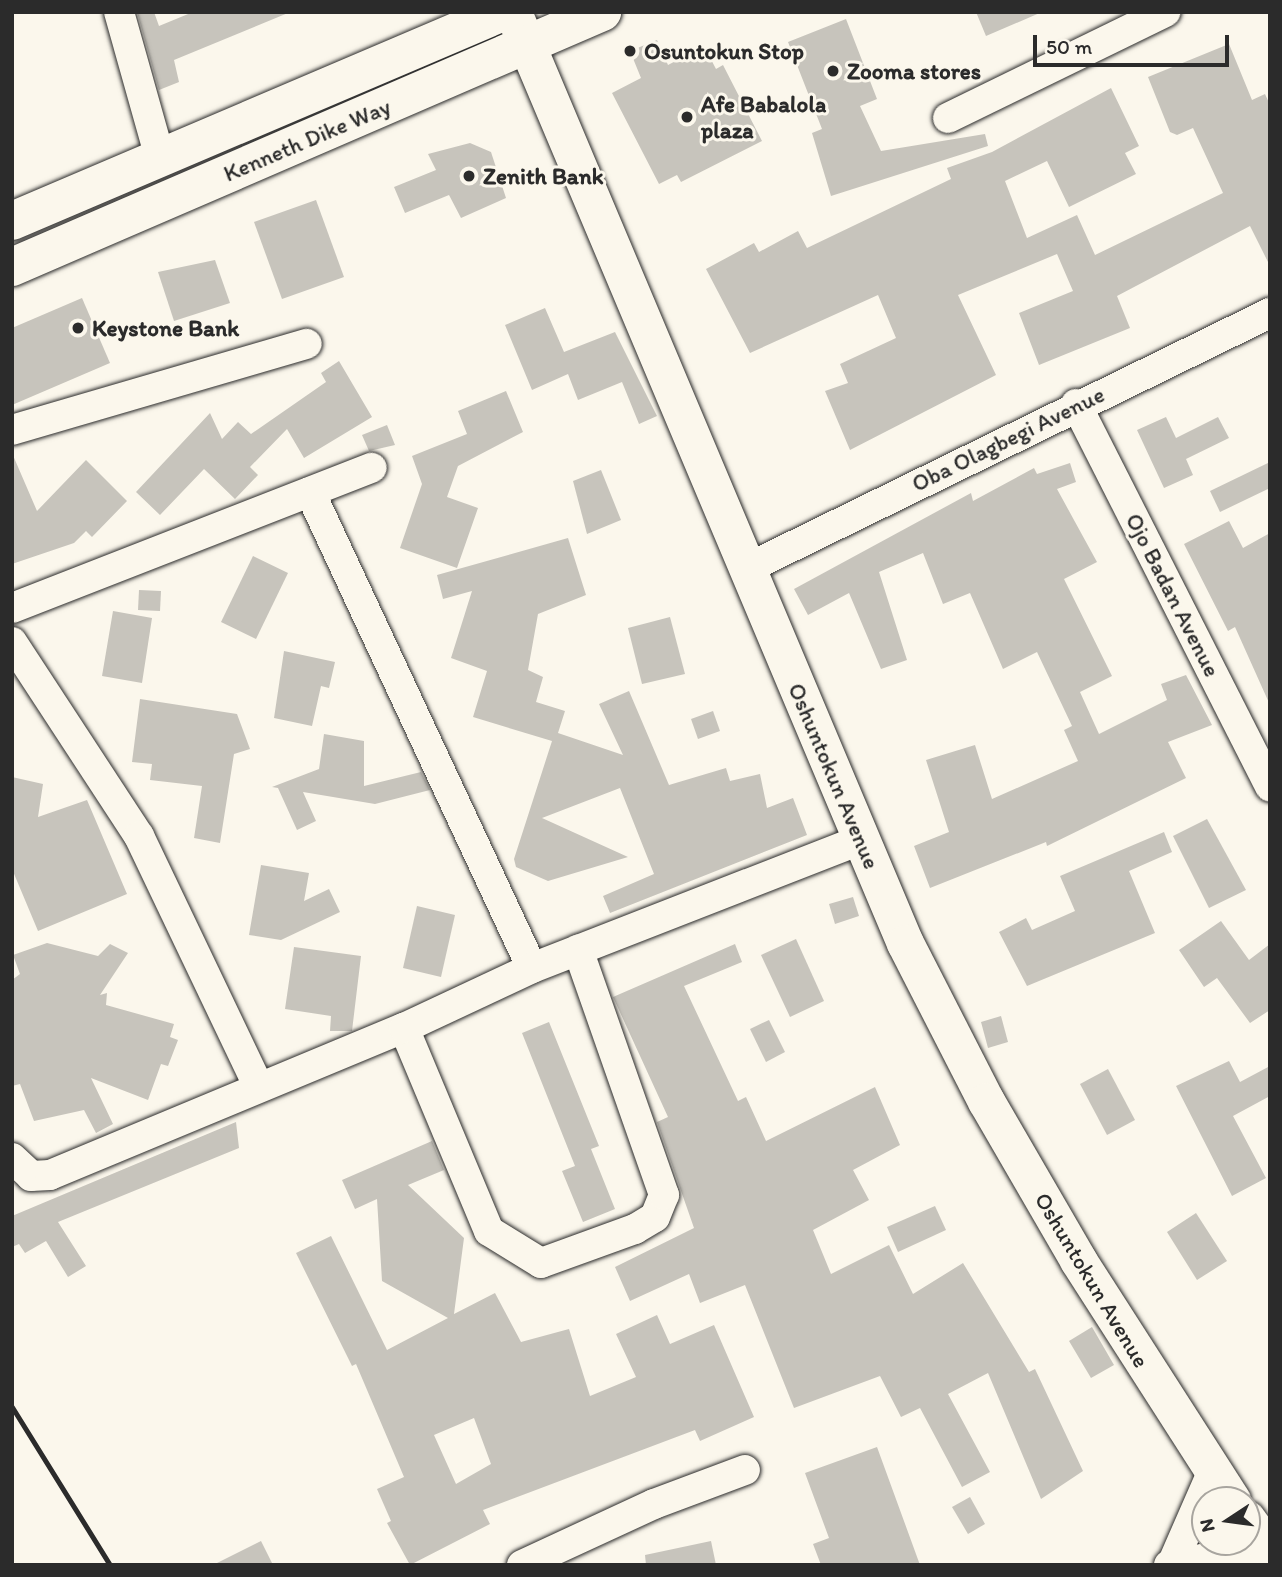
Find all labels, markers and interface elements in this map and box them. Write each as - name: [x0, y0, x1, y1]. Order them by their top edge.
- scale bar: [1037, 21, 1233, 65]
- text: 50 m: [1046, 34, 1092, 59]
- place label: Osuntokun Stop: [644, 37, 803, 65]
- marker: Osuntokun Stop: [622, 43, 638, 59]
- place label: Zooma stores: [847, 57, 981, 85]
- marker: Zooma stores: [825, 63, 841, 79]
- place label: Afe Babalola plaza: [701, 90, 827, 144]
- street label: Kenneth Dike Way: [219, 92, 395, 188]
- marker: Afe Babalola plaza: [679, 109, 695, 125]
- place label: Zenith Bank: [483, 162, 604, 190]
- marker: Zenith Bank: [461, 168, 477, 184]
- place label: Keystone Bank: [92, 314, 240, 342]
- marker: Keystone Bank: [70, 320, 86, 336]
- street label: Oba Olagbegi Avenue: [907, 380, 1109, 498]
- street label: Ojo Badan Avenue: [1120, 509, 1226, 681]
- street label: Oshuntokun Avenue: [782, 679, 886, 873]
- street label: Oshuntokun Avenue: [1029, 1187, 1155, 1373]
- north arrow: [1191, 1486, 1261, 1556]
- text: N: [1194, 1517, 1220, 1534]

